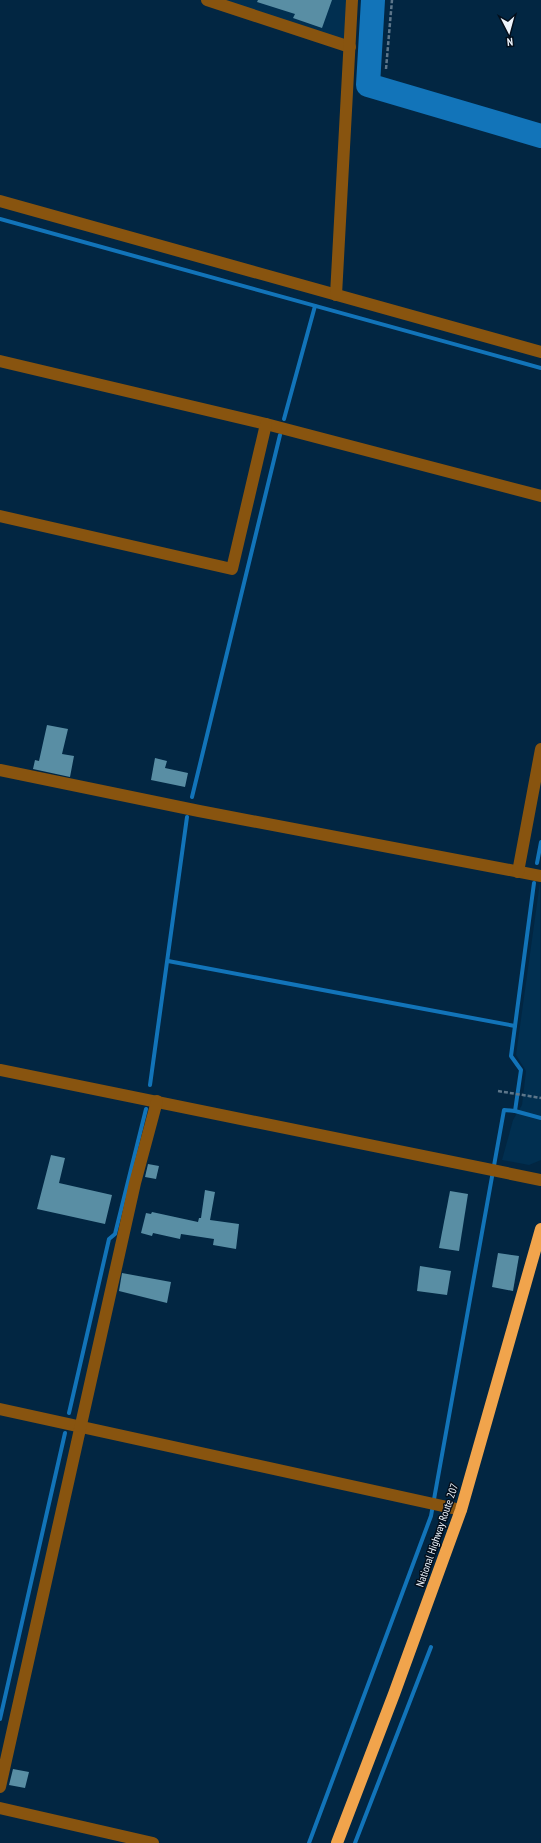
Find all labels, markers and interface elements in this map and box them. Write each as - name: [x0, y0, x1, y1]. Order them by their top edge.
- north arrow: [489, 12, 529, 52]
- text: N: [506, 35, 514, 49]
- street label: National Highway Route 207: [413, 1481, 461, 1589]

